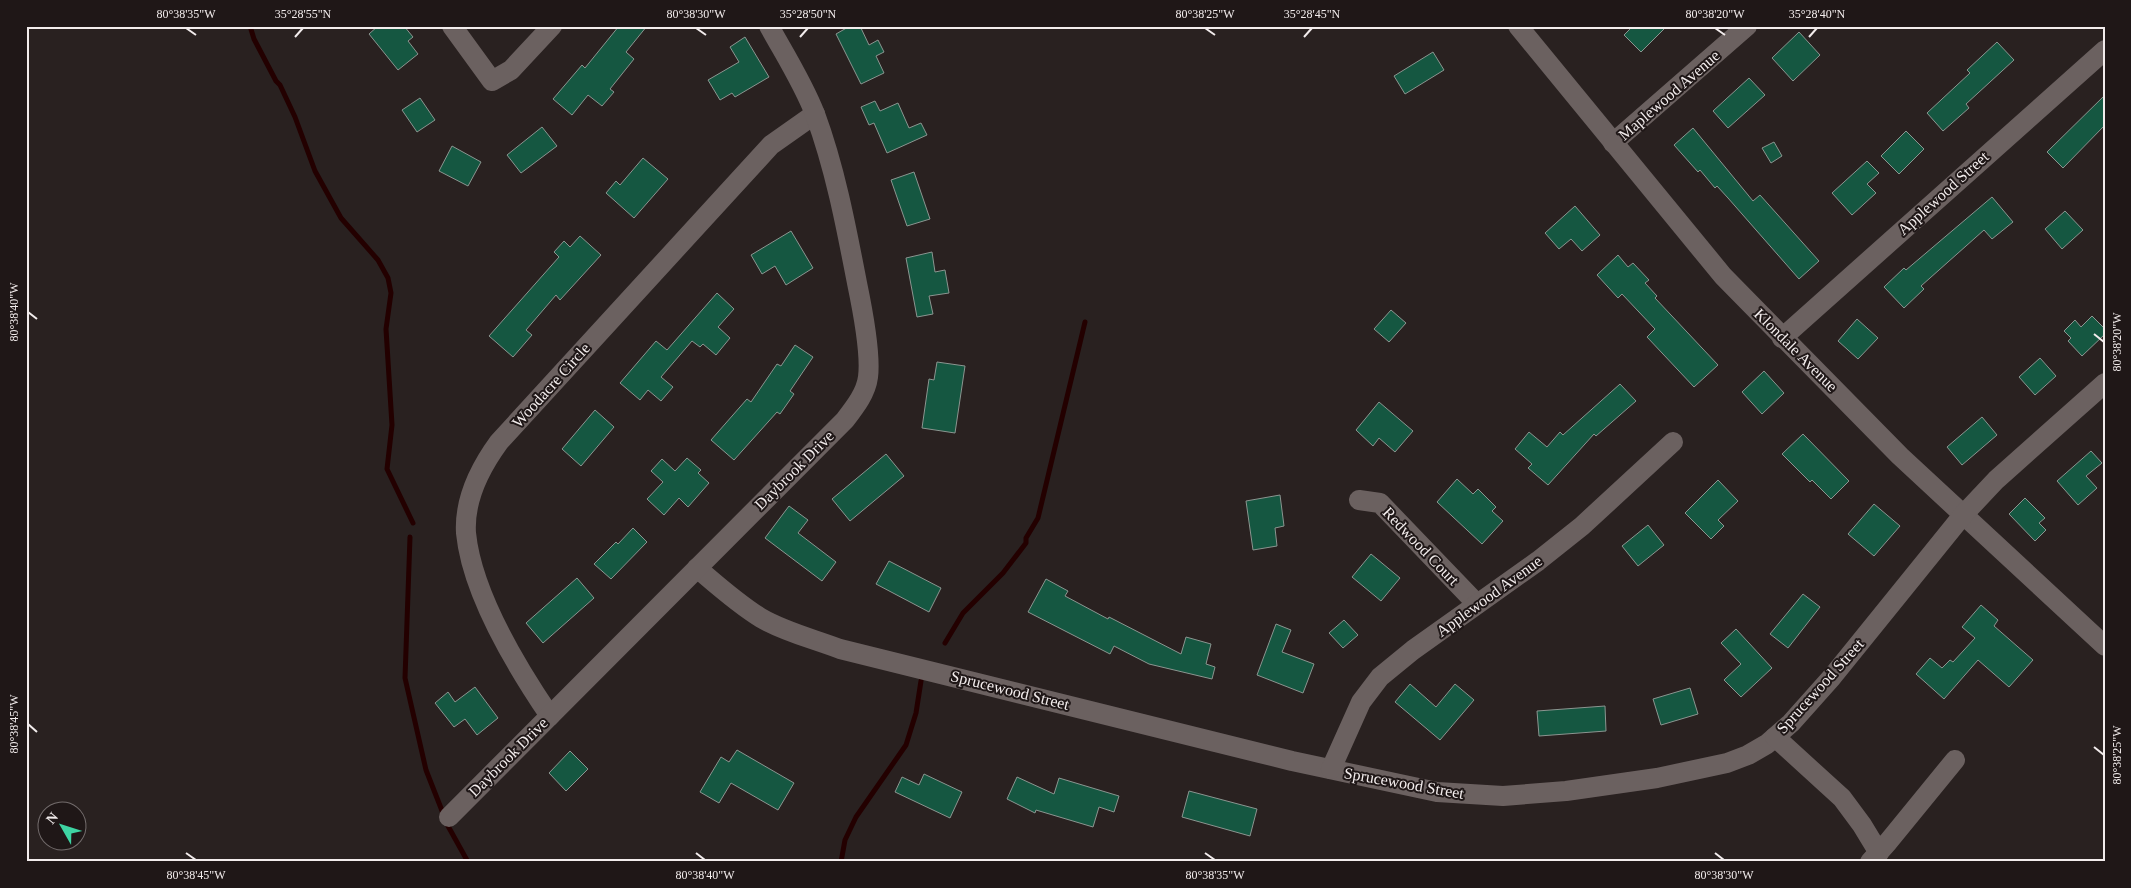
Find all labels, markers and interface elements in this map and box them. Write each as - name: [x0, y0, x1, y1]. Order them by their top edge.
- text: 80°38'35"W: [156, 7, 216, 21]
- text: 35°28'55"N: [275, 7, 332, 21]
- text: 80°38'30"W: [666, 7, 726, 21]
- text: 35°28'50"N: [780, 7, 837, 21]
- text: 80°38'25"W: [1175, 7, 1235, 21]
- text: 35°28'45"N: [1284, 7, 1341, 21]
- text: 80°38'20"W: [1685, 7, 1745, 21]
- text: 35°28'40"N: [1789, 7, 1846, 21]
- street label: Maplewood Avenue: [1615, 47, 1724, 144]
- street label: Applewood Street: [1894, 148, 1993, 239]
- text: 80°38'40"W: [7, 282, 21, 342]
- street label: Klondale Avenue: [1751, 305, 1841, 395]
- text: 80°38'20"W: [2110, 312, 2124, 372]
- street label: Woodacre Circle: [509, 339, 593, 431]
- street label: Daybrook Drive: [751, 427, 838, 514]
- street label: Redwood Court: [1380, 503, 1463, 589]
- street label: Applewood Avenue: [1433, 552, 1546, 641]
- street label: Sprucewood Street: [1773, 635, 1868, 737]
- street label: Sprucewood Street: [949, 667, 1071, 714]
- text: 80°38'45"W: [7, 694, 21, 754]
- street label: Daybrook Drive: [465, 714, 552, 801]
- text: 80°38'25"W: [2110, 725, 2124, 785]
- street label: Sprucewood Street: [1343, 764, 1466, 803]
- north arrow: [38, 800, 88, 850]
- text: N: [43, 809, 61, 827]
- text: 80°38'45"W: [166, 868, 226, 882]
- text: 80°38'40"W: [675, 868, 735, 882]
- text: 80°38'35"W: [1185, 868, 1245, 882]
- text: 80°38'30"W: [1694, 868, 1754, 882]

